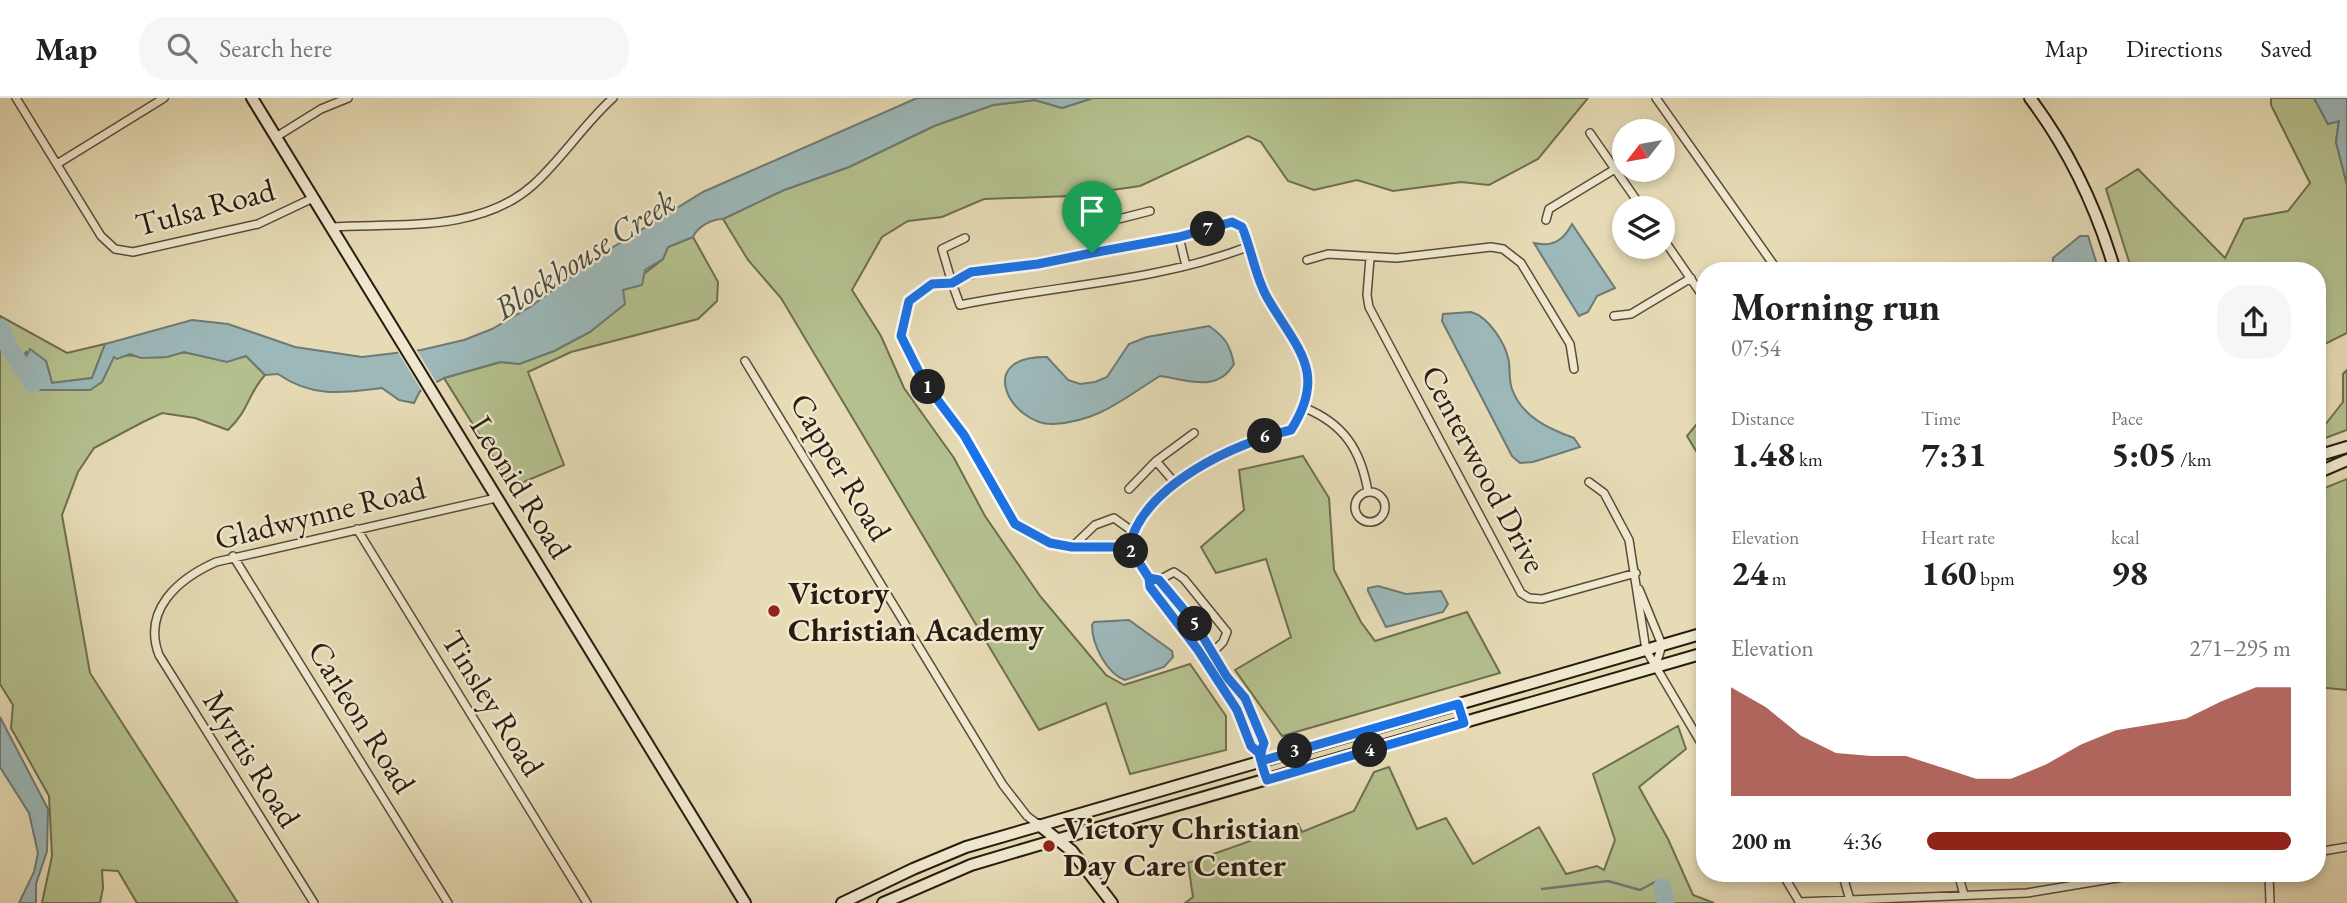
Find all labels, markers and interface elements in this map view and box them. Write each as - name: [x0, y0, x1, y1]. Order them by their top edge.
- search box: [139, 17, 629, 80]
- text: Map: [35, 27, 97, 70]
- icon: search: [163, 29, 201, 67]
- text: Search here: [219, 31, 332, 65]
- text: Map: [2045, 33, 2088, 64]
- text: Directions: [2126, 33, 2223, 64]
- text: Saved: [2261, 33, 2312, 64]
- north arrow: [1612, 119, 1675, 182]
- map controls: [1612, 119, 1675, 259]
- street label: Tulsa Road: [131, 168, 280, 246]
- water label: Blockhouse Creek: [485, 180, 683, 330]
- pin: [1062, 181, 1122, 253]
- icon: arrive: [1073, 192, 1111, 230]
- button: layers: [1612, 196, 1675, 259]
- pin: 7: [1190, 212, 1226, 246]
- text: 7: [1202, 216, 1213, 241]
- text: Morning run: [1731, 282, 1940, 331]
- button: share: [2217, 285, 2291, 359]
- text: 07:54: [1731, 333, 1781, 363]
- street label: Centerwood Drive: [1412, 358, 1556, 580]
- pin: 1: [911, 370, 946, 404]
- text: 1: [922, 374, 933, 399]
- street label: Capper Road: [780, 385, 902, 549]
- text: Distance: [1731, 406, 1794, 431]
- text: Time: [1921, 406, 1961, 431]
- text: Pace: [2111, 406, 2143, 431]
- street label: Leonid Road: [461, 408, 582, 567]
- pin: 6: [1248, 418, 1282, 454]
- text: 6: [1259, 423, 1270, 448]
- text: 1.48: [1731, 431, 1795, 476]
- text: 7:31: [1921, 431, 1986, 476]
- text: 5:05: [2111, 431, 2176, 476]
- text: km: [1795, 447, 1823, 472]
- text: /km: [2176, 447, 2212, 472]
- street label: Gladwynne Road: [210, 466, 430, 559]
- text: Elevation: [1731, 525, 1799, 550]
- text: Heart rate: [1921, 525, 1995, 550]
- text: kcal: [2111, 525, 2140, 550]
- pin: 2: [1114, 533, 1148, 568]
- text: 2: [1125, 538, 1136, 563]
- text: 24: [1731, 550, 1768, 595]
- text: 160: [1921, 550, 1977, 595]
- text: 98: [2111, 550, 2148, 595]
- text: m: [1768, 566, 1787, 591]
- text: bpm: [1977, 566, 2015, 591]
- place label: Victory Christian Academy: [788, 572, 1045, 651]
- marker: Victory Christian Academy: [766, 603, 782, 619]
- pin: 5: [1178, 606, 1212, 642]
- text: 5: [1189, 611, 1200, 636]
- street label: Tinsley Road: [432, 622, 555, 784]
- street label: Carleon Road: [299, 633, 426, 802]
- text: Elevation: [1731, 633, 1814, 663]
- text: 271–295 m: [2190, 633, 2291, 663]
- street label: Myrtis Road: [193, 683, 311, 836]
- pin: 4: [1352, 732, 1388, 768]
- pin: 3: [1278, 734, 1312, 768]
- text: 4: [1364, 737, 1375, 762]
- text: 3: [1289, 738, 1300, 763]
- place label: Victory Christian Day Care Center: [1063, 807, 1300, 886]
- text: 200 m: [1731, 826, 1792, 856]
- text: 4:36: [1843, 826, 1882, 856]
- marker: Victory Christian Day Care Center: [1041, 838, 1057, 854]

